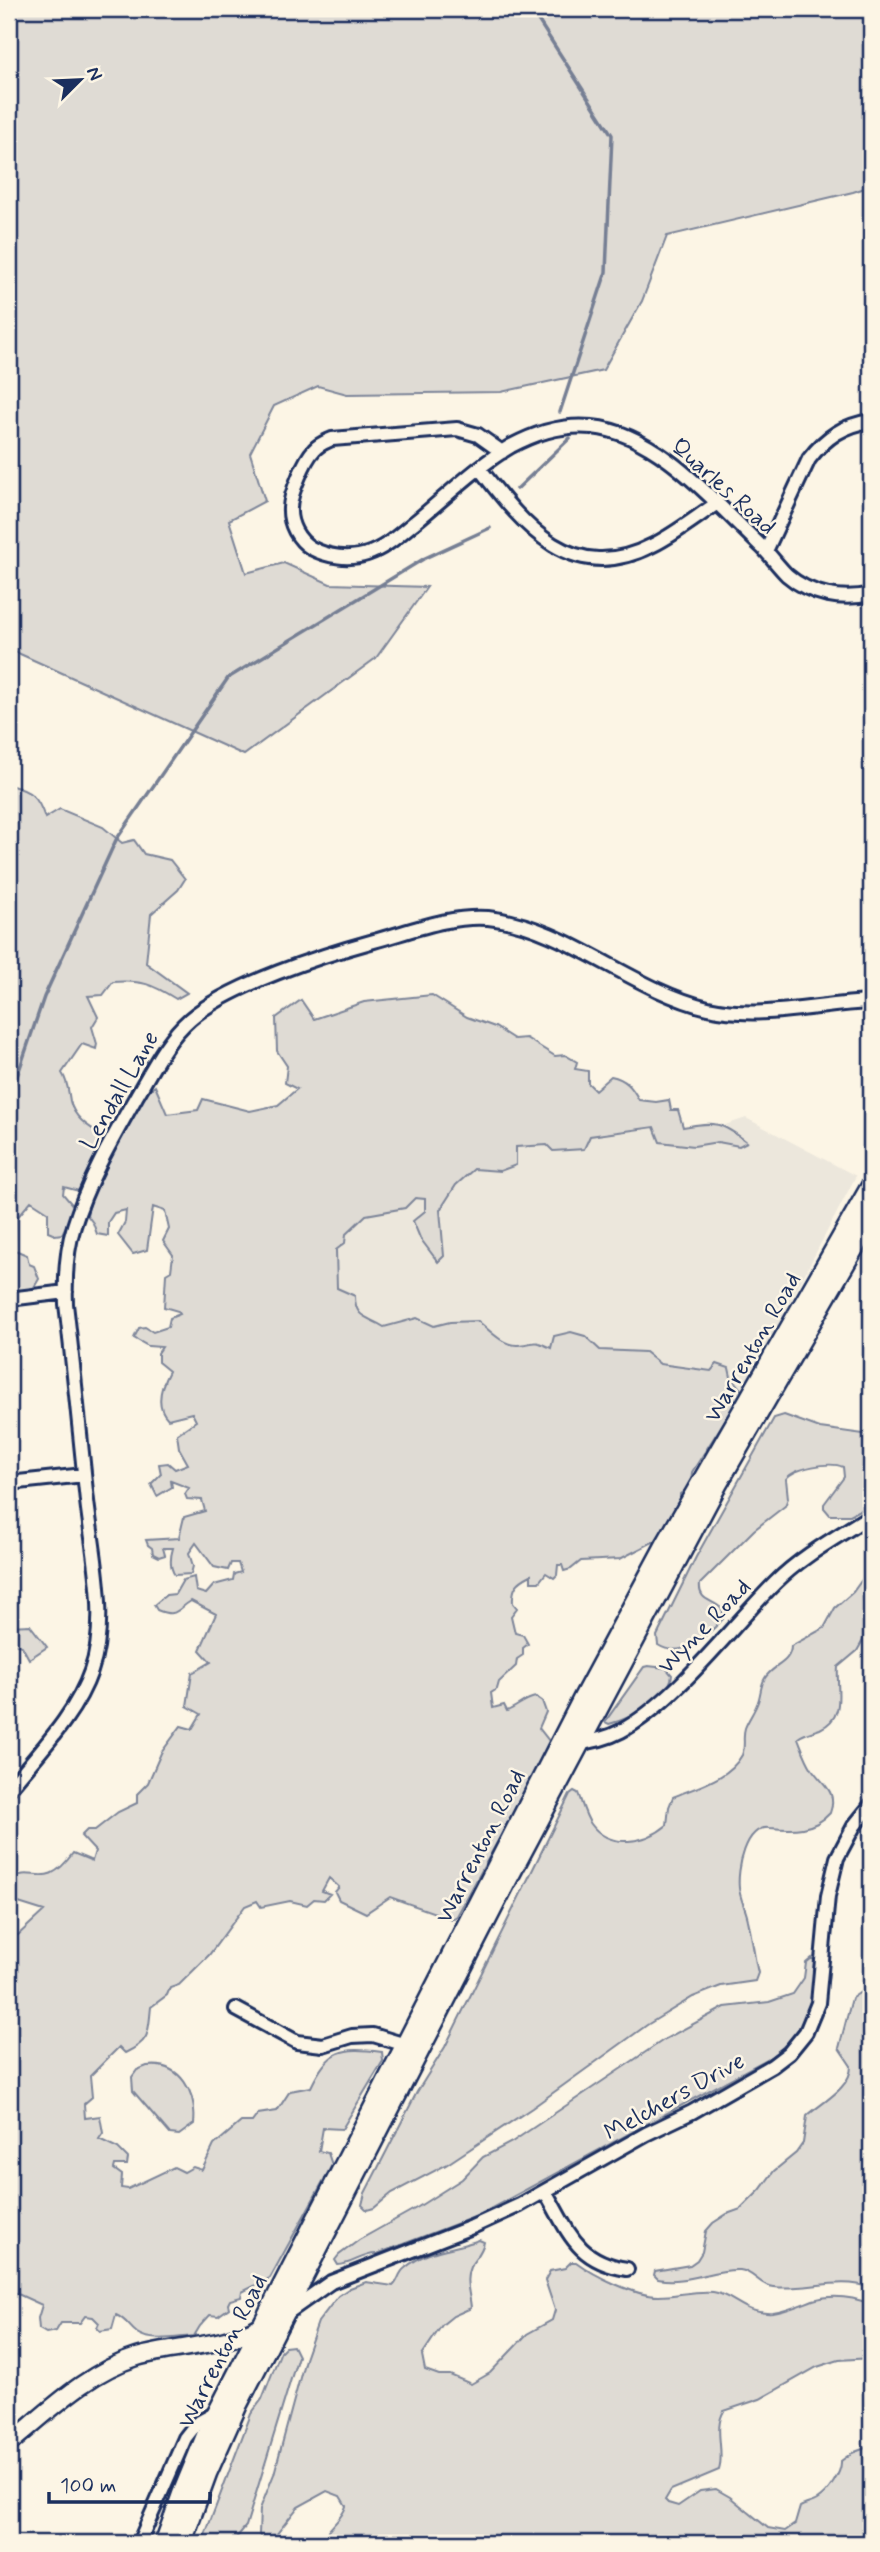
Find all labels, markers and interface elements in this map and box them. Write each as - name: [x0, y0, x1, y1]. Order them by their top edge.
- north arrow: [46, 46, 116, 116]
- text: N: [80, 63, 108, 85]
- street label: Quarles Road: [664, 432, 782, 543]
- street label: Lendall Lane: [74, 1026, 167, 1156]
- street label: Warrenton Road: [698, 1267, 809, 1428]
- street label: Wyne Road: [652, 1573, 758, 1681]
- street label: Warrenton Road: [429, 1765, 533, 1929]
- street label: Melchers Drive: [599, 2046, 751, 2149]
- street label: Warrenton Road: [171, 2270, 275, 2434]
- scale bar: [49, 2461, 210, 2505]
- text: 100 m: [60, 2472, 116, 2500]

